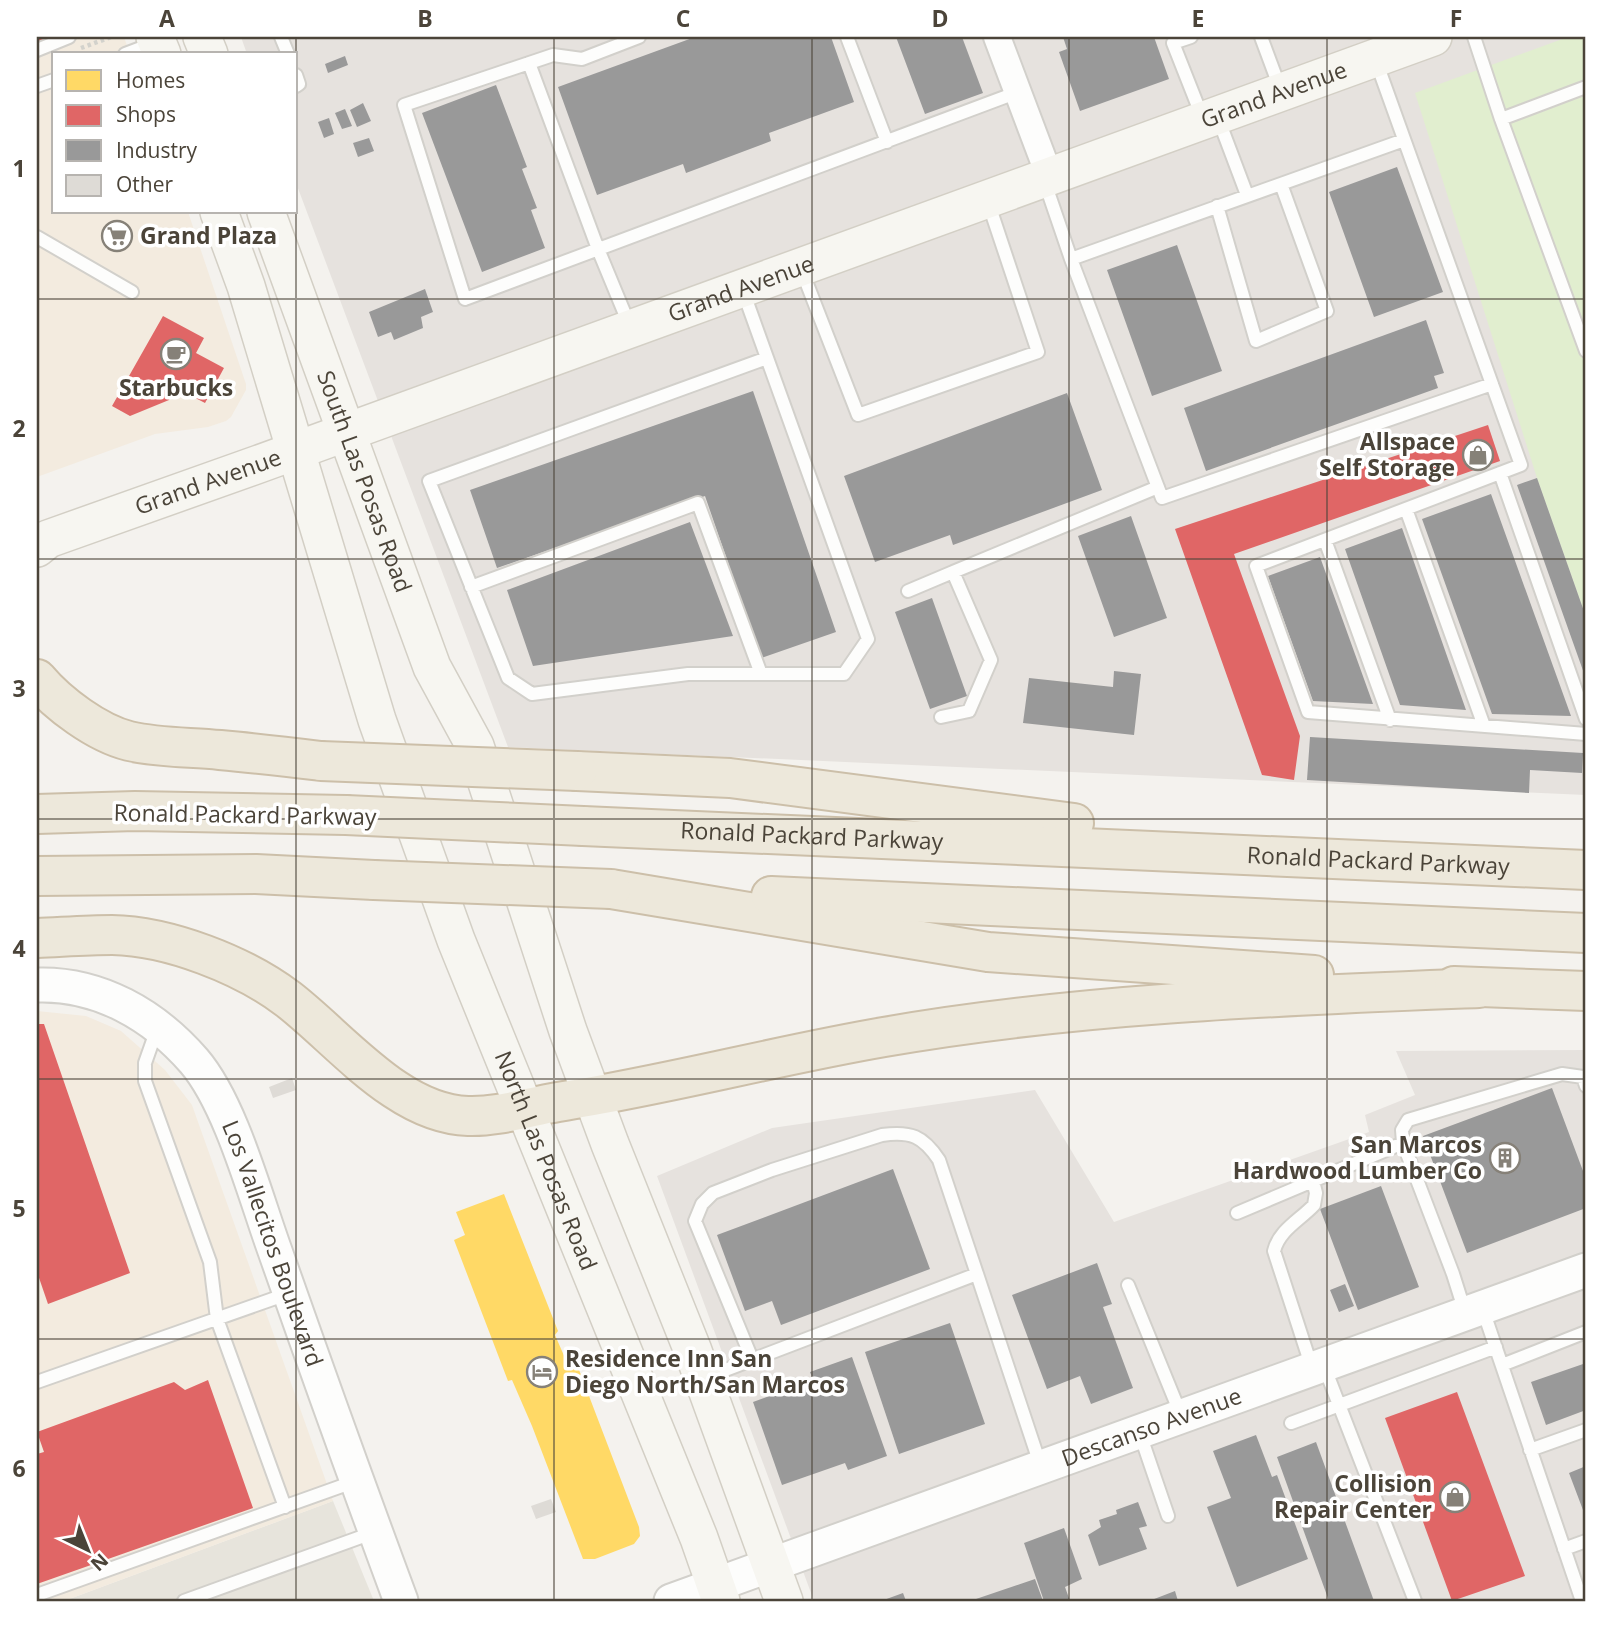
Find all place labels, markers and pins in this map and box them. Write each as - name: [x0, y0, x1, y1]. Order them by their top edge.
- supermarket icon: Grand Plaza: [100, 219, 134, 253]
- place label: Grand Plaza: [140, 219, 277, 251]
- cafe icon: Starbucks: [159, 337, 193, 371]
- place label: Starbucks: [119, 371, 233, 403]
- place label: Allspace Self Storage: [1319, 425, 1455, 483]
- shop icon: Allspace Self Storage: [1461, 438, 1495, 472]
- place label: San Marcos Hardwood Lumber Co: [1233, 1128, 1482, 1186]
- building icon: San Marcos Hardwood Lumber Co: [1488, 1141, 1522, 1175]
- place label: Residence Inn San Diego North/San Marcos: [565, 1342, 845, 1400]
- hotel icon: Residence Inn San Diego North/San Marcos: [525, 1355, 559, 1389]
- place label: Collision Repair Center: [1274, 1467, 1432, 1525]
- shop icon: Collision Repair Center: [1438, 1480, 1472, 1514]

